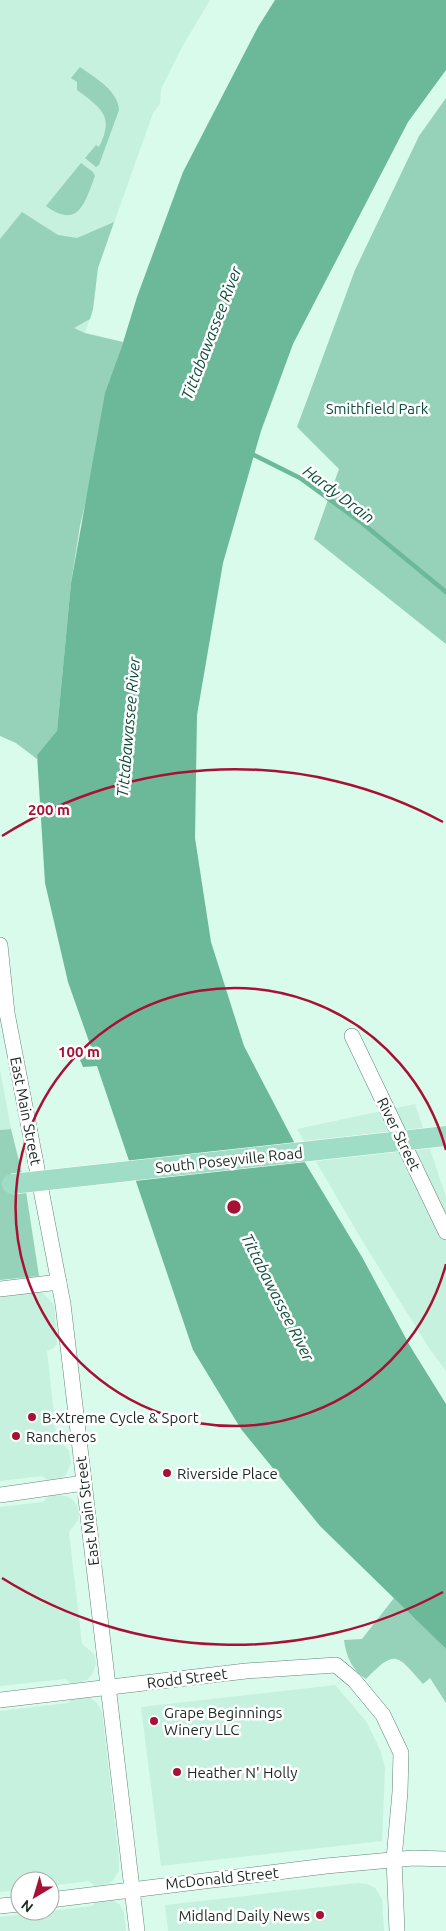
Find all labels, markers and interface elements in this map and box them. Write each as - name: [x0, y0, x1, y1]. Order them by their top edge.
- water label: Tittabawassee River: [177, 263, 245, 402]
- park label: Smithfield Park: [326, 400, 429, 417]
- water label: Hardy Drain: [300, 461, 378, 527]
- water label: Tittabawassee River: [113, 655, 143, 798]
- text: 200 m: [28, 801, 70, 818]
- text: 100 m: [58, 1043, 100, 1060]
- street label: East Main Street: [7, 1055, 45, 1167]
- street label: River Street: [374, 1095, 424, 1174]
- street label: South Poseyville Road: [154, 1144, 304, 1176]
- centre of rings: [225, 1198, 243, 1216]
- water label: Tittabawassee River: [238, 1230, 318, 1365]
- place label: B-Xtreme Cycle & Sport: [42, 1409, 199, 1426]
- marker: B-Xtreme Cycle & Sport: [26, 1411, 38, 1423]
- place label: Rancheros: [26, 1428, 96, 1445]
- marker: Rancheros: [10, 1430, 22, 1442]
- street label: East Main Street: [72, 1455, 102, 1567]
- place label: Riverside Place: [177, 1465, 278, 1482]
- marker: Riverside Place: [161, 1467, 173, 1479]
- street label: Rodd Street: [146, 1665, 228, 1691]
- place label: Grape Beginnings Winery LLC: [164, 1704, 282, 1738]
- marker: Grape Beginnings Winery LLC: [148, 1715, 160, 1727]
- place label: Heather N' Holly: [187, 1764, 297, 1781]
- marker: Heather N' Holly: [171, 1766, 183, 1778]
- street label: McDonald Street: [165, 1864, 280, 1892]
- north arrow: [10, 1871, 60, 1921]
- text: N: [18, 1897, 36, 1916]
- place label: Midland Daily News: [178, 1907, 310, 1924]
- marker: Midland Daily News: [314, 1909, 326, 1921]

